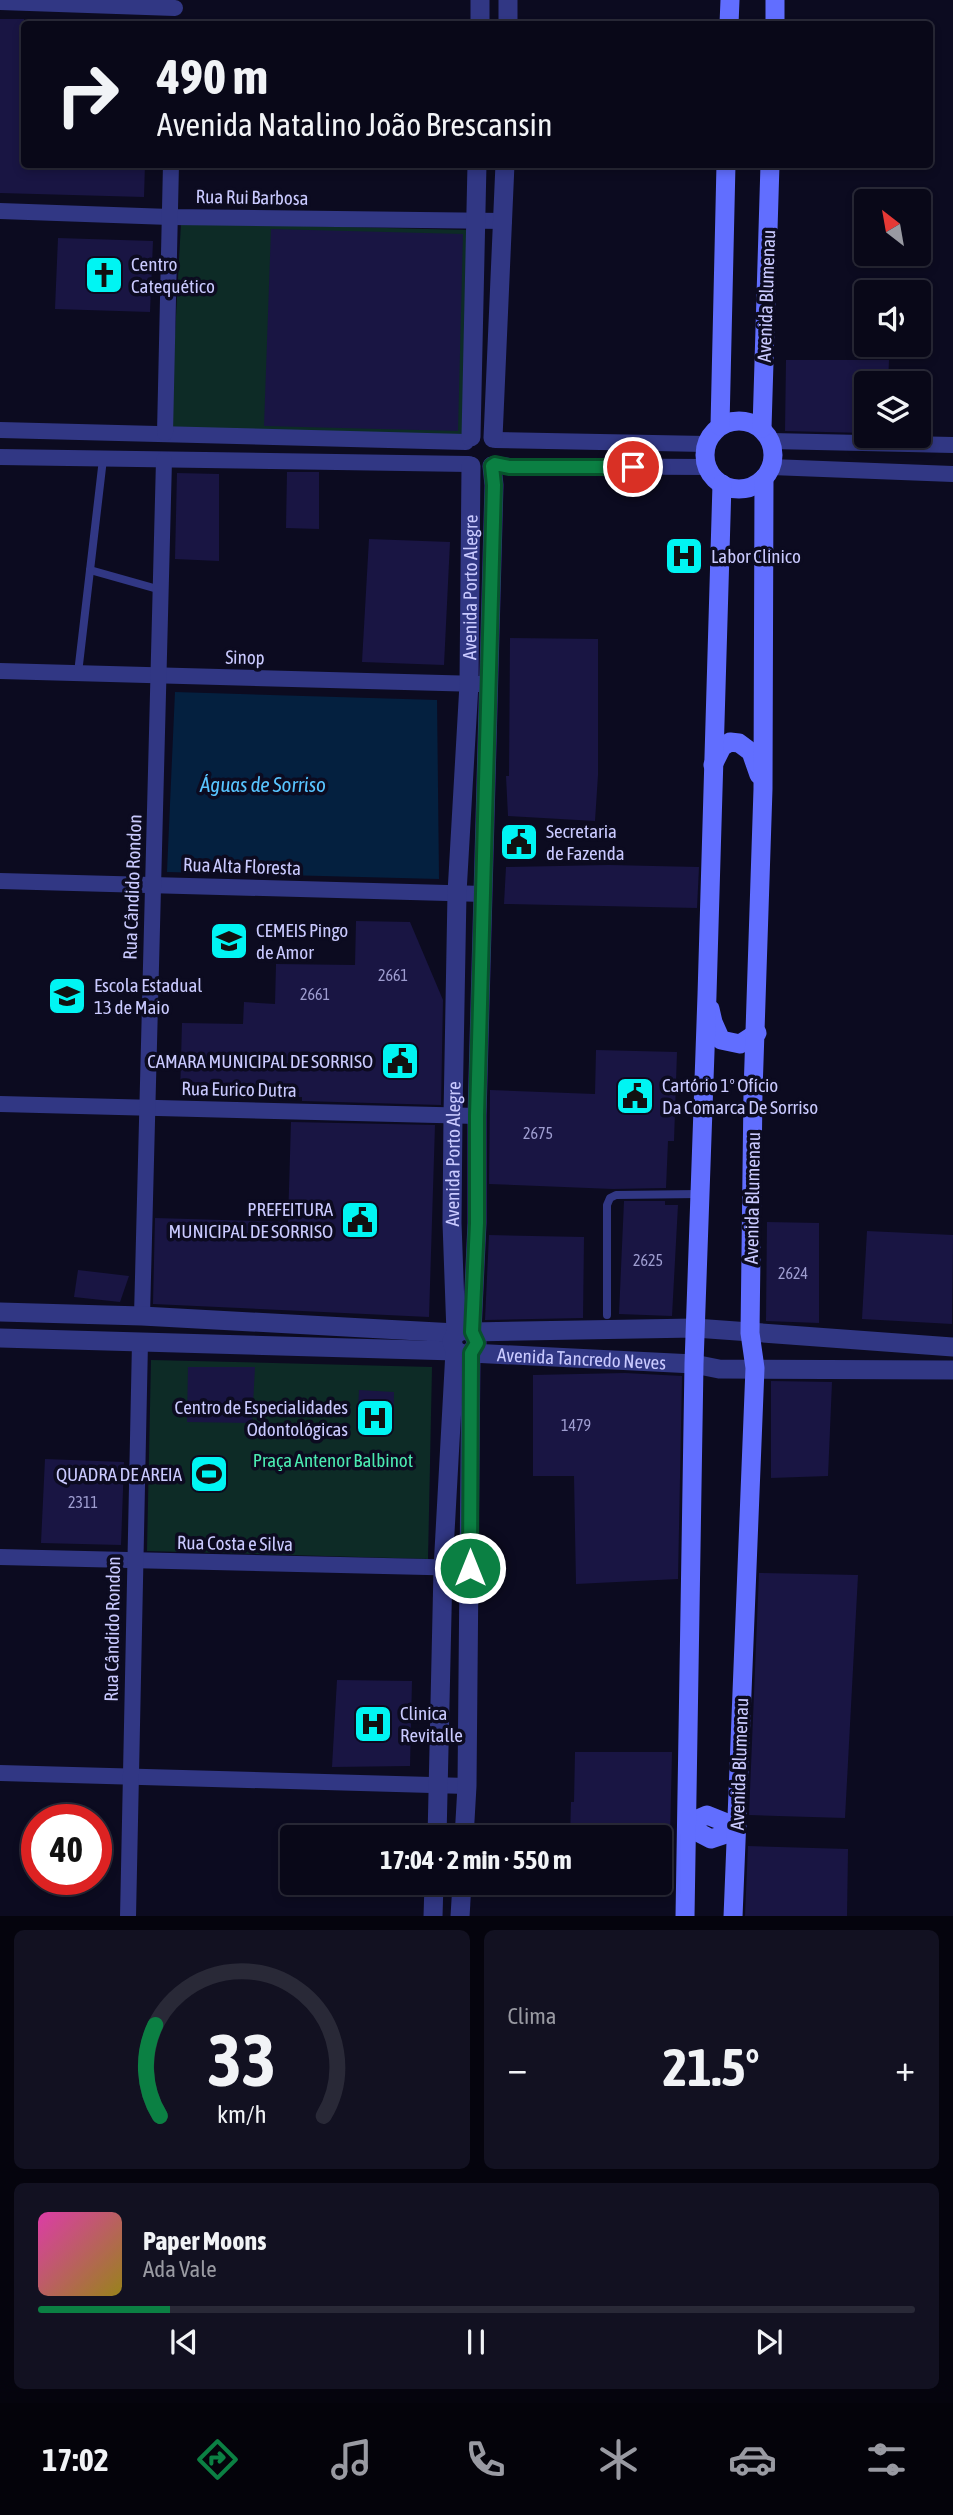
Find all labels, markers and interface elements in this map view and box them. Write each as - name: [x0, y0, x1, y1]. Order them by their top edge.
- text: 490 m: [157, 48, 268, 104]
- icon: right: [42, 49, 133, 140]
- text: Avenida Natalino João Brescansin: [157, 106, 552, 143]
- street label: Rua Rui Barbosa: [195, 185, 309, 209]
- north arrow: [854, 189, 931, 266]
- map controls: [854, 189, 931, 448]
- street label: Avenida Blumenau: [753, 229, 779, 363]
- place label: Centro Catequético: [131, 253, 215, 297]
- church icon: Centro Catequético: [83, 254, 125, 296]
- button: sound: [854, 280, 931, 357]
- button: layers: [854, 371, 931, 448]
- pin: [603, 437, 663, 497]
- icon: arrive: [614, 448, 652, 486]
- street label: Avenida Porto Alegre: [458, 515, 482, 660]
- hospital icon: Labor Clinico: [663, 535, 705, 577]
- place label: Labor Clinico: [711, 545, 801, 567]
- street label: Sinop: [225, 646, 265, 668]
- water label: Águas de Sorriso: [199, 772, 326, 796]
- street label: Rua Cândido Rondon: [118, 814, 146, 960]
- place label: Secretaria de Fazenda: [546, 820, 625, 864]
- public building icon: Secretaria de Fazenda: [498, 821, 540, 863]
- street label: Rua Alta Floresta: [183, 853, 301, 879]
- place label: CEMEIS Pingo de Amor: [256, 919, 348, 963]
- school or university icon: CEMEIS Pingo de Amor: [208, 920, 250, 962]
- house number: 2661: [378, 966, 408, 984]
- place label: Escola Estadual 13 de Maio: [94, 974, 202, 1018]
- school or university icon: Escola Estadual 13 de Maio: [46, 975, 88, 1017]
- house number: 2661: [300, 985, 330, 1003]
- public building icon: CAMARA MUNICIPAL DE SORRISO: [379, 1040, 421, 1082]
- place label: CAMARA MUNICIPAL DE SORRISO: [147, 1050, 373, 1072]
- place label: Cartório 1º Ofício Da Comarca De Sorriso: [662, 1074, 818, 1118]
- public building icon: Cartório 1º Ofício Da Comarca De Sorriso: [614, 1075, 656, 1117]
- street label: Rua Eurico Dutra: [181, 1077, 297, 1101]
- street label: Avenida Porto Alegre: [441, 1081, 465, 1227]
- house number: 2675: [523, 1124, 553, 1142]
- street label: Avenida Blumenau: [740, 1132, 764, 1264]
- place label: PREFEITURA MUNICIPAL DE SORRISO: [168, 1198, 334, 1242]
- public building icon: PREFEITURA MUNICIPAL DE SORRISO: [339, 1199, 381, 1241]
- house number: 2625: [633, 1251, 663, 1269]
- house number: 2624: [778, 1264, 808, 1282]
- street label: Avenida Tancredo Neves: [497, 1343, 667, 1374]
- place label: Centro de Especialidades Odontológicas: [175, 1396, 348, 1440]
- hospital icon: Centro de Especialidades Odontológicas: [354, 1397, 396, 1439]
- house number: 1479: [561, 1416, 591, 1434]
- park label: Praça Antenor Balbinot: [253, 1449, 413, 1471]
- sports icon: QUADRA DE AREIA: [188, 1453, 230, 1495]
- place label: QUADRA DE AREIA: [56, 1463, 183, 1485]
- house number: 2311: [68, 1493, 98, 1511]
- street label: Rua Costa e Silva: [177, 1531, 293, 1555]
- position arrow: [433, 1531, 507, 1605]
- street label: Rua Cândido Rondon: [100, 1556, 124, 1702]
- street label: Avenida Blumenau: [726, 1697, 752, 1831]
- place label: Clinica Revitalle: [400, 1702, 463, 1746]
- hospital icon: Clinica Revitalle: [352, 1703, 394, 1745]
- speed limit sign: 40: [21, 1804, 112, 1895]
- text: 17:04 · 2 min · 550 m: [380, 1845, 572, 1875]
- text: Clima: [508, 2003, 557, 2029]
- text: 33: [208, 2018, 276, 2101]
- text: 21.5°: [663, 2037, 760, 2097]
- text: −: [508, 2046, 527, 2089]
- text: +: [895, 2046, 915, 2089]
- text: km/h: [217, 2099, 267, 2127]
- text: Paper Moons: [143, 2226, 266, 2256]
- text: Ada Vale: [143, 2256, 217, 2282]
- icon: previous: [165, 2323, 203, 2361]
- icon: pause: [457, 2323, 495, 2361]
- icon: next: [750, 2323, 788, 2361]
- icon: directions: [193, 2435, 242, 2484]
- icon: music: [327, 2435, 376, 2484]
- icon: phone: [461, 2435, 510, 2484]
- icon: climate: [594, 2435, 643, 2484]
- icon: car: [728, 2435, 777, 2484]
- icon: filters: [862, 2435, 911, 2484]
- text: 17:02: [42, 2441, 109, 2478]

